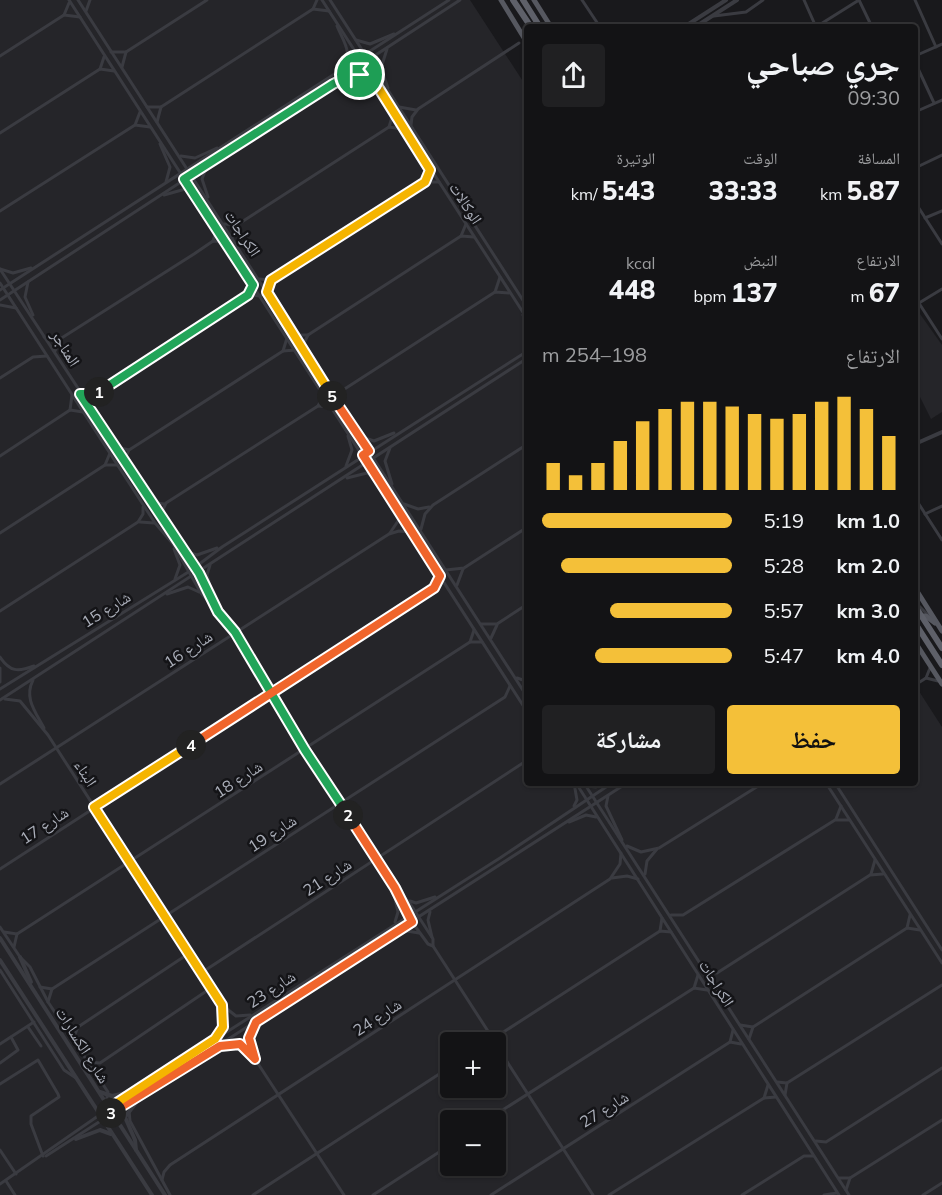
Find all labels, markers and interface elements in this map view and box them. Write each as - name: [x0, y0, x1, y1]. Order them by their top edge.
- text: جري صباحي: [746, 42, 900, 83]
- button: share: [542, 44, 605, 107]
- pin: [334, 49, 385, 100]
- icon: arrive: [343, 58, 376, 91]
- text: 09:30: [847, 85, 900, 110]
- text: الوتيرة: [616, 148, 655, 168]
- text: الوقت: [743, 148, 778, 168]
- text: المسافة: [858, 148, 900, 168]
- text: 5:43: [602, 174, 655, 207]
- text: 33:33: [709, 174, 778, 207]
- text: 5.87: [846, 174, 900, 207]
- street label: الوكالات: [445, 178, 487, 228]
- text: /km: [571, 184, 602, 204]
- text: km: [820, 184, 846, 204]
- street label: الكراجات: [221, 206, 265, 260]
- text: النبض: [744, 250, 778, 270]
- text: الارتفاع: [856, 250, 900, 270]
- text: kcal: [626, 253, 655, 273]
- text: 448: [609, 273, 655, 306]
- text: 137: [731, 276, 778, 309]
- text: 67: [869, 276, 900, 309]
- text: bpm: [693, 286, 731, 306]
- text: m: [851, 286, 869, 306]
- street label: المناجر: [47, 325, 85, 370]
- text: 198–254 m: [542, 342, 647, 367]
- text: الارتفاع: [845, 343, 900, 368]
- pin: 1: [84, 377, 114, 407]
- pin: 5: [317, 381, 347, 411]
- text: 1: [94, 382, 104, 402]
- text: 5: [327, 386, 337, 406]
- text: 5:19: [763, 508, 804, 533]
- text: 1.0 km: [837, 508, 900, 533]
- text: 5:28: [763, 553, 804, 578]
- text: 2.0 km: [837, 553, 900, 578]
- street label: شارع 15: [78, 586, 135, 633]
- text: 5:57: [763, 598, 804, 623]
- text: 3.0 km: [837, 598, 900, 623]
- street label: شارع 16: [160, 626, 217, 673]
- text: 5:47: [763, 643, 804, 668]
- text: 4.0 km: [837, 643, 900, 668]
- button: مشاركة: [542, 705, 715, 774]
- button: حفظ: [727, 705, 900, 774]
- pin: 4: [176, 730, 206, 760]
- text: 4: [186, 735, 196, 755]
- street label: البناء: [70, 756, 102, 790]
- street label: شارع 18: [210, 756, 267, 803]
- pin: 2: [333, 800, 363, 830]
- street label: شارع 17: [16, 802, 73, 849]
- text: 2: [343, 805, 353, 825]
- street label: شارع 19: [244, 810, 301, 857]
- street label: شارع 21: [299, 854, 356, 901]
- street label: الكراجات: [695, 956, 739, 1010]
- street label: شارع 23: [243, 966, 300, 1013]
- street label: شارع 24: [349, 994, 406, 1041]
- street label: شارع الكسارات: [51, 1003, 114, 1087]
- map controls: [440, 1032, 506, 1176]
- button: +: [440, 1032, 506, 1098]
- street label: شارع 27: [576, 1086, 633, 1133]
- pin: 3: [96, 1098, 126, 1128]
- text: 3: [106, 1103, 116, 1123]
- button: −: [440, 1110, 506, 1176]

